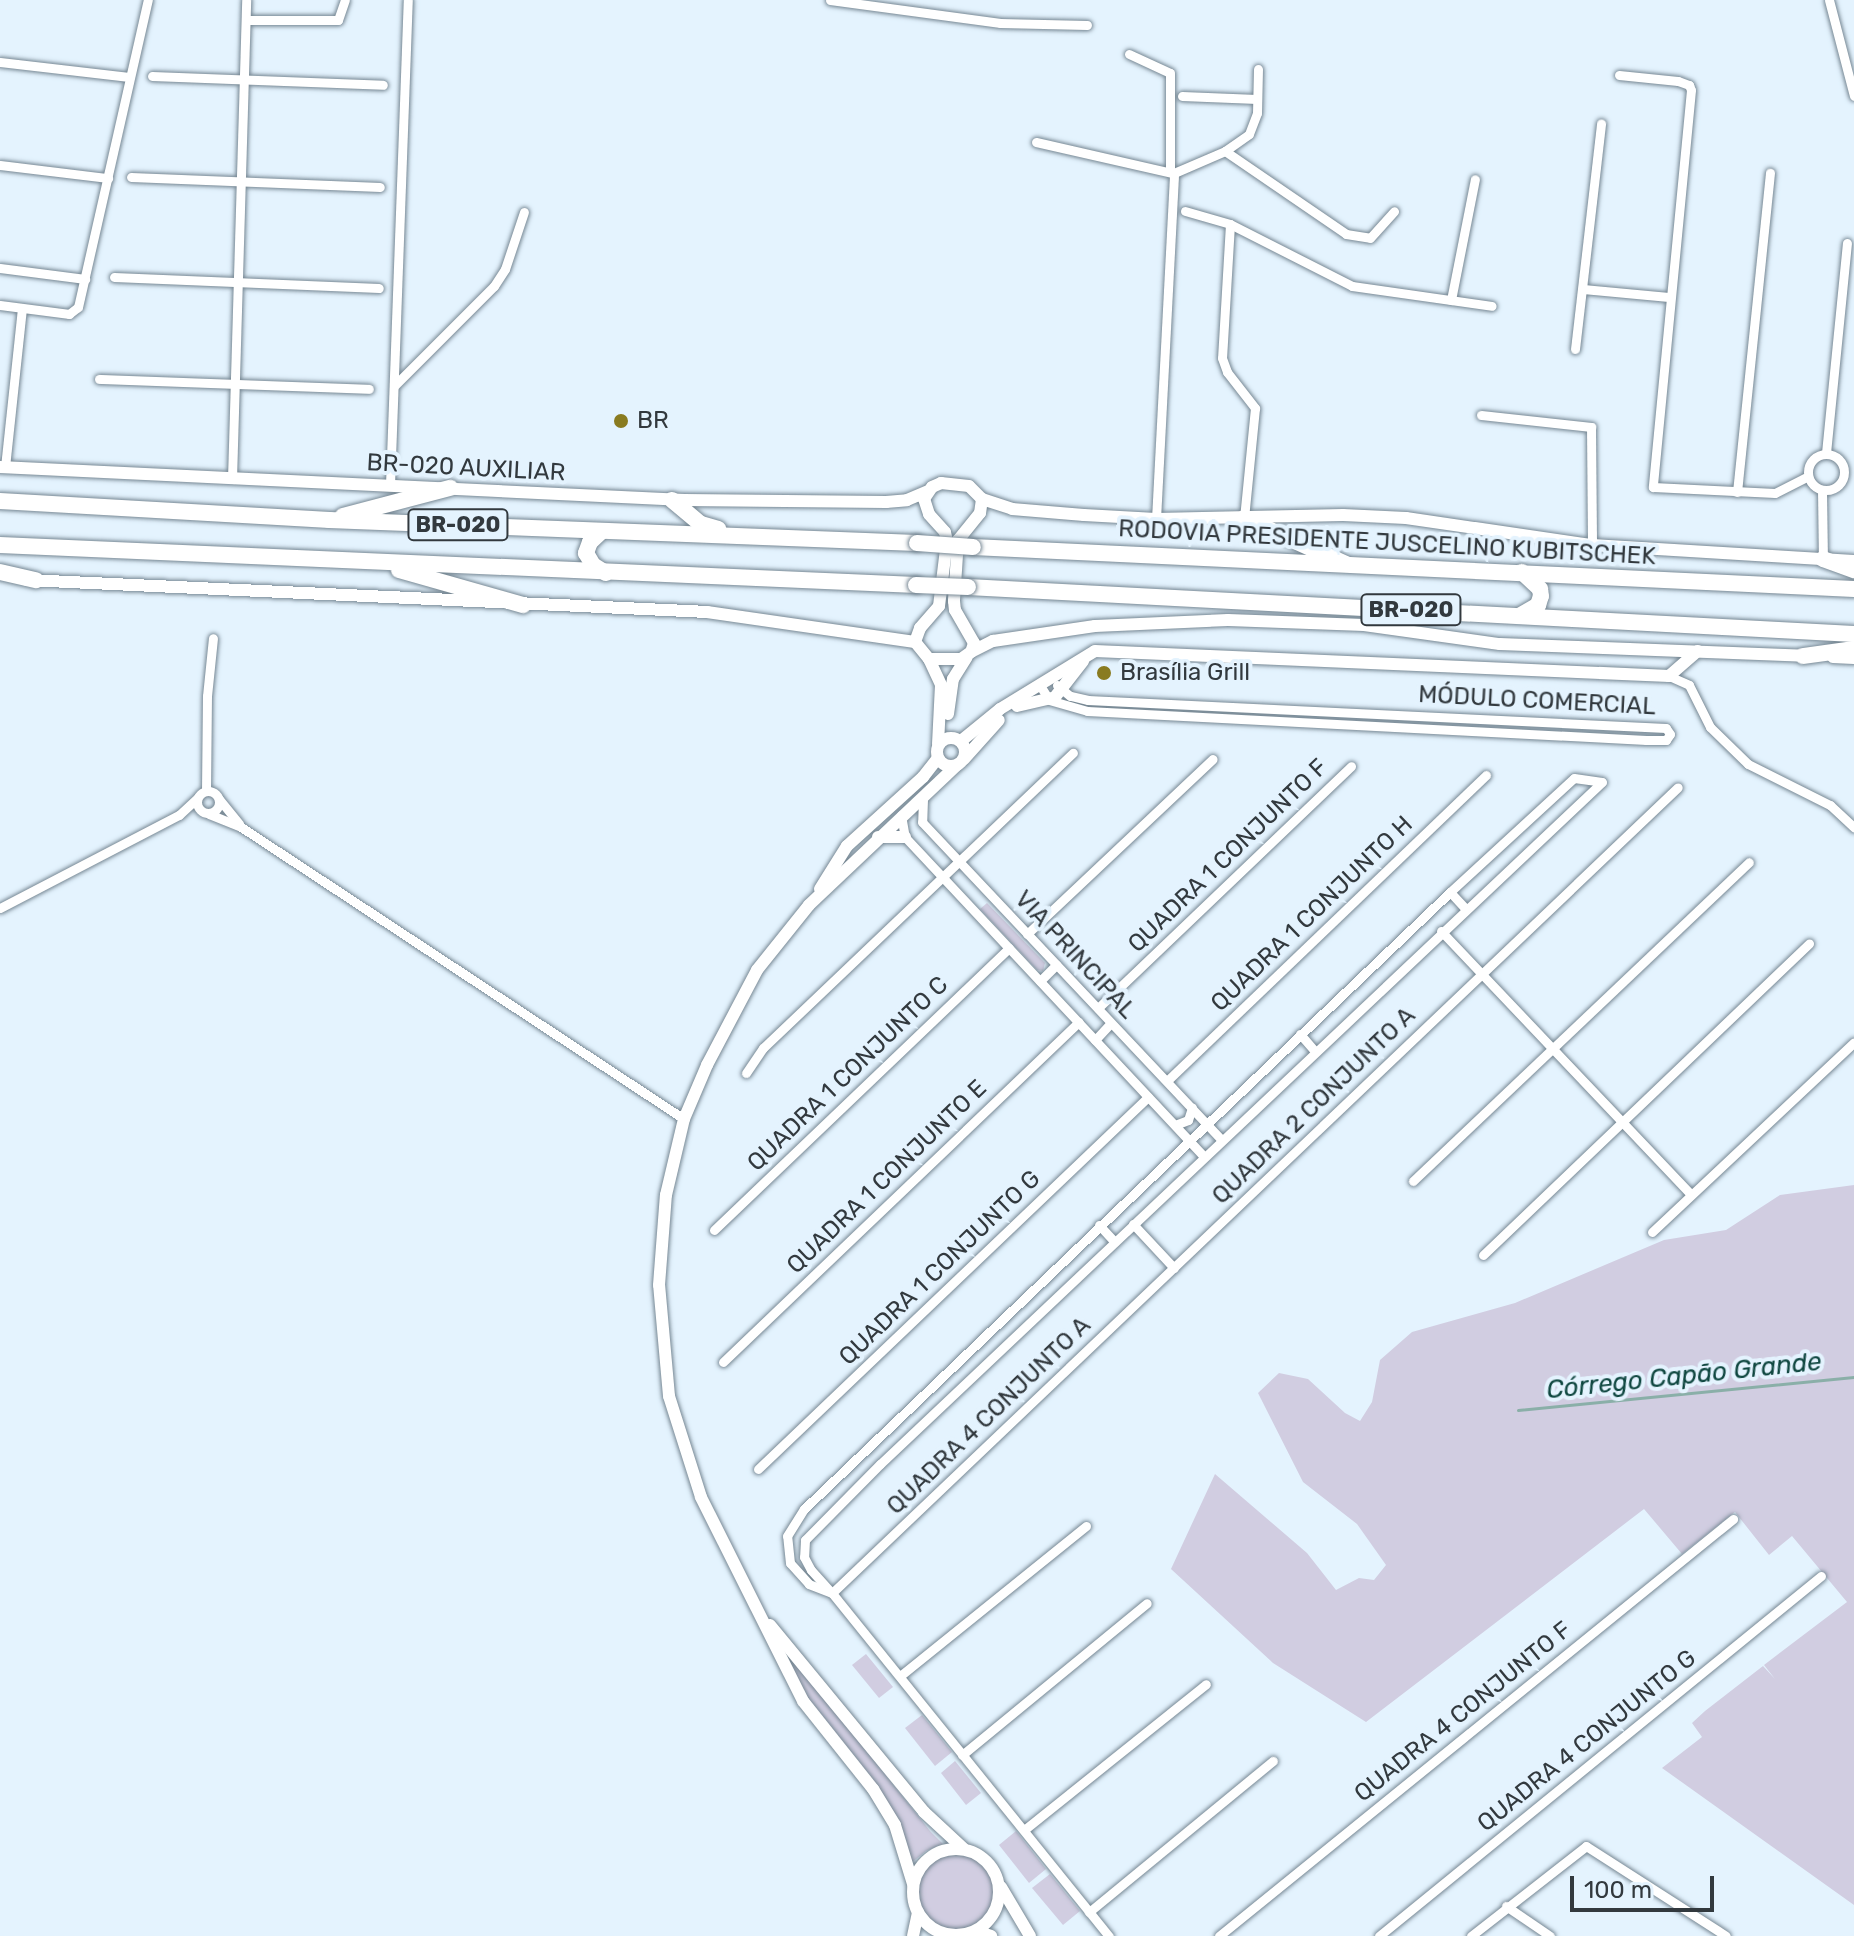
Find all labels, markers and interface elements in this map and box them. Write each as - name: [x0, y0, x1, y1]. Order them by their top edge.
- place label: BR: [637, 407, 669, 435]
- marker: BR: [612, 412, 630, 430]
- street label: BR-020 AUXILIAR: [366, 448, 566, 488]
- road number: BR-020: [406, 507, 510, 543]
- street label: RODOVIA PRESIDENTE JUSCELINO KUBITSCHEK: [1117, 515, 1657, 571]
- road number: BR-020: [1359, 592, 1463, 628]
- place label: Brasília Grill: [1120, 659, 1250, 687]
- marker: Brasília Grill: [1095, 664, 1113, 682]
- street label: MÓDULO COMERCIAL: [1418, 680, 1656, 722]
- street label: QUADRA 1 CONJUNTO F: [1122, 753, 1334, 959]
- street label: QUADRA 1 CONJUNTO H: [1205, 810, 1419, 1018]
- street label: VIA PRINCIPAL: [1008, 885, 1142, 1025]
- street label: QUADRA 1 CONJUNTO C: [741, 970, 955, 1178]
- street label: QUADRA 2 CONJUNTO A: [1206, 1001, 1422, 1211]
- street label: QUADRA 1 CONJUNTO E: [781, 1074, 993, 1280]
- street label: QUADRA 1 CONJUNTO G: [833, 1164, 1047, 1372]
- street label: QUADRA 4 CONJUNTO A: [881, 1311, 1097, 1521]
- water label: Córrego Capão Grande: [1545, 1346, 1823, 1406]
- street label: QUADRA 4 CONJUNTO F: [1349, 1615, 1577, 1809]
- street label: QUADRA 4 CONJUNTO G: [1472, 1644, 1702, 1838]
- scale bar: [1574, 1860, 1718, 1910]
- text: 100 m: [1584, 1876, 1652, 1904]

